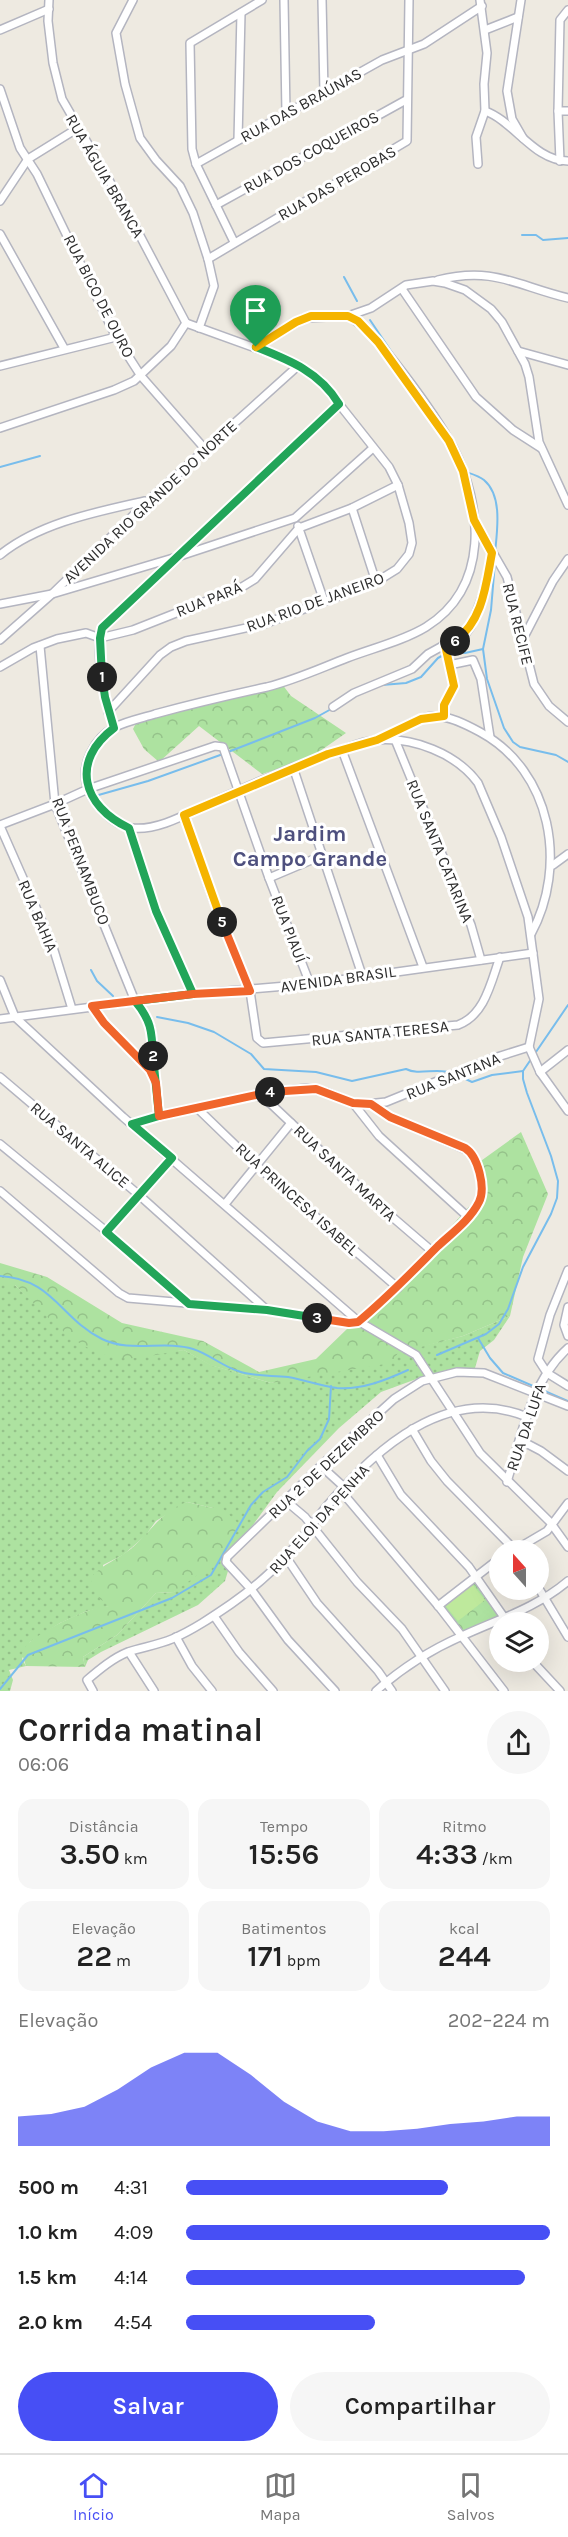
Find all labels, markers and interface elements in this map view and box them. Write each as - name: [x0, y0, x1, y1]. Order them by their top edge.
- street label: RUA DAS BRAÚNAS: [237, 64, 365, 146]
- street label: RUA DOS COQUEIROS: [240, 107, 382, 197]
- street label: RUA ÁGUIA BRANCA: [62, 111, 148, 241]
- street label: RUA DAS PEROBAS: [275, 141, 399, 225]
- street label: RUA BICO DE OURO: [60, 231, 138, 361]
- pin: [230, 285, 281, 347]
- icon: arrive: [239, 294, 272, 327]
- street label: AVENIDA RIO GRANDE DO NORTE: [59, 416, 241, 588]
- street label: RUA RIO DE JANEIRO: [244, 568, 386, 636]
- street label: RUA PARÁ: [173, 577, 245, 621]
- street label: RUA RECIFE: [499, 581, 537, 667]
- pin: 6: [440, 626, 470, 656]
- text: 6: [450, 631, 460, 650]
- pin: 1: [87, 662, 117, 692]
- text: 1: [99, 667, 105, 686]
- street label: RUA SANTA CATARINA: [403, 777, 477, 925]
- street label: RUA PERNAMBUCO: [48, 795, 114, 927]
- district label: Jardim Campo Grande: [233, 821, 387, 872]
- street label: RUA BAHIA: [14, 877, 62, 955]
- street label: RUA PIAUÍ: [267, 893, 311, 966]
- pin: 5: [207, 907, 237, 937]
- text: 5: [217, 912, 227, 931]
- street label: AVENIDA BRASIL: [279, 961, 397, 996]
- street label: RUA SANTA TERESA: [310, 1016, 450, 1050]
- pin: 2: [138, 1041, 168, 1071]
- text: 2: [148, 1046, 158, 1065]
- street label: RUA SANTANA: [403, 1049, 503, 1103]
- pin: 4: [255, 1077, 285, 1107]
- text: 4: [265, 1082, 275, 1101]
- street label: RUA SANTA ALICE: [27, 1098, 133, 1192]
- street label: RUA SANTA MARTA: [290, 1121, 400, 1225]
- street label: RUA PRINCESA ISABEL: [232, 1139, 363, 1259]
- pin: 3: [302, 1303, 332, 1333]
- text: 3: [312, 1308, 322, 1327]
- street label: RUA DA LUFA: [502, 1381, 550, 1473]
- street label: RUA 2 DE DEZEMBRO: [264, 1405, 388, 1523]
- street label: RUA ELOI DA PENHA: [265, 1460, 373, 1578]
- north arrow: [489, 1540, 549, 1600]
- map controls: [489, 1540, 549, 1672]
- button: layers: [489, 1612, 549, 1672]
- text: Corrida matinal: [18, 1711, 263, 1749]
- button: share: [487, 1711, 550, 1774]
- text: 06:06: [18, 1753, 69, 1776]
- text: Distância: [69, 1817, 139, 1836]
- text: Tempo: [260, 1817, 308, 1836]
- text: Ritmo: [442, 1817, 486, 1836]
- text: 3.50: [60, 1836, 120, 1872]
- text: 15:56: [249, 1836, 319, 1872]
- text: 4:33: [416, 1836, 478, 1872]
- text: km: [120, 1849, 148, 1868]
- text: /km: [478, 1849, 513, 1868]
- text: Elevação: [71, 1919, 136, 1938]
- text: Batimentos: [241, 1919, 327, 1938]
- text: kcal: [449, 1919, 480, 1938]
- text: 22: [76, 1938, 112, 1974]
- text: 171: [247, 1938, 283, 1974]
- text: 244: [438, 1938, 491, 1974]
- text: m: [112, 1951, 131, 1970]
- text: bpm: [283, 1951, 321, 1970]
- text: Elevação: [18, 2009, 98, 2032]
- text: 202–224 m: [448, 2009, 550, 2032]
- text: 500 m: [18, 2176, 79, 2199]
- text: 4:31: [114, 2176, 148, 2199]
- text: 1.0 km: [18, 2221, 78, 2244]
- text: 4:09: [114, 2221, 153, 2244]
- text: 1.5 km: [18, 2266, 77, 2289]
- text: 4:14: [114, 2266, 148, 2289]
- text: 2.0 km: [18, 2311, 83, 2334]
- text: 4:54: [114, 2311, 152, 2334]
- button: Salvar: [18, 2372, 278, 2441]
- button: Compartilhar: [290, 2372, 550, 2441]
- tab: Início: [73, 2469, 114, 2524]
- tab: Mapa: [260, 2469, 301, 2524]
- tab: Salvos: [447, 2469, 495, 2524]

